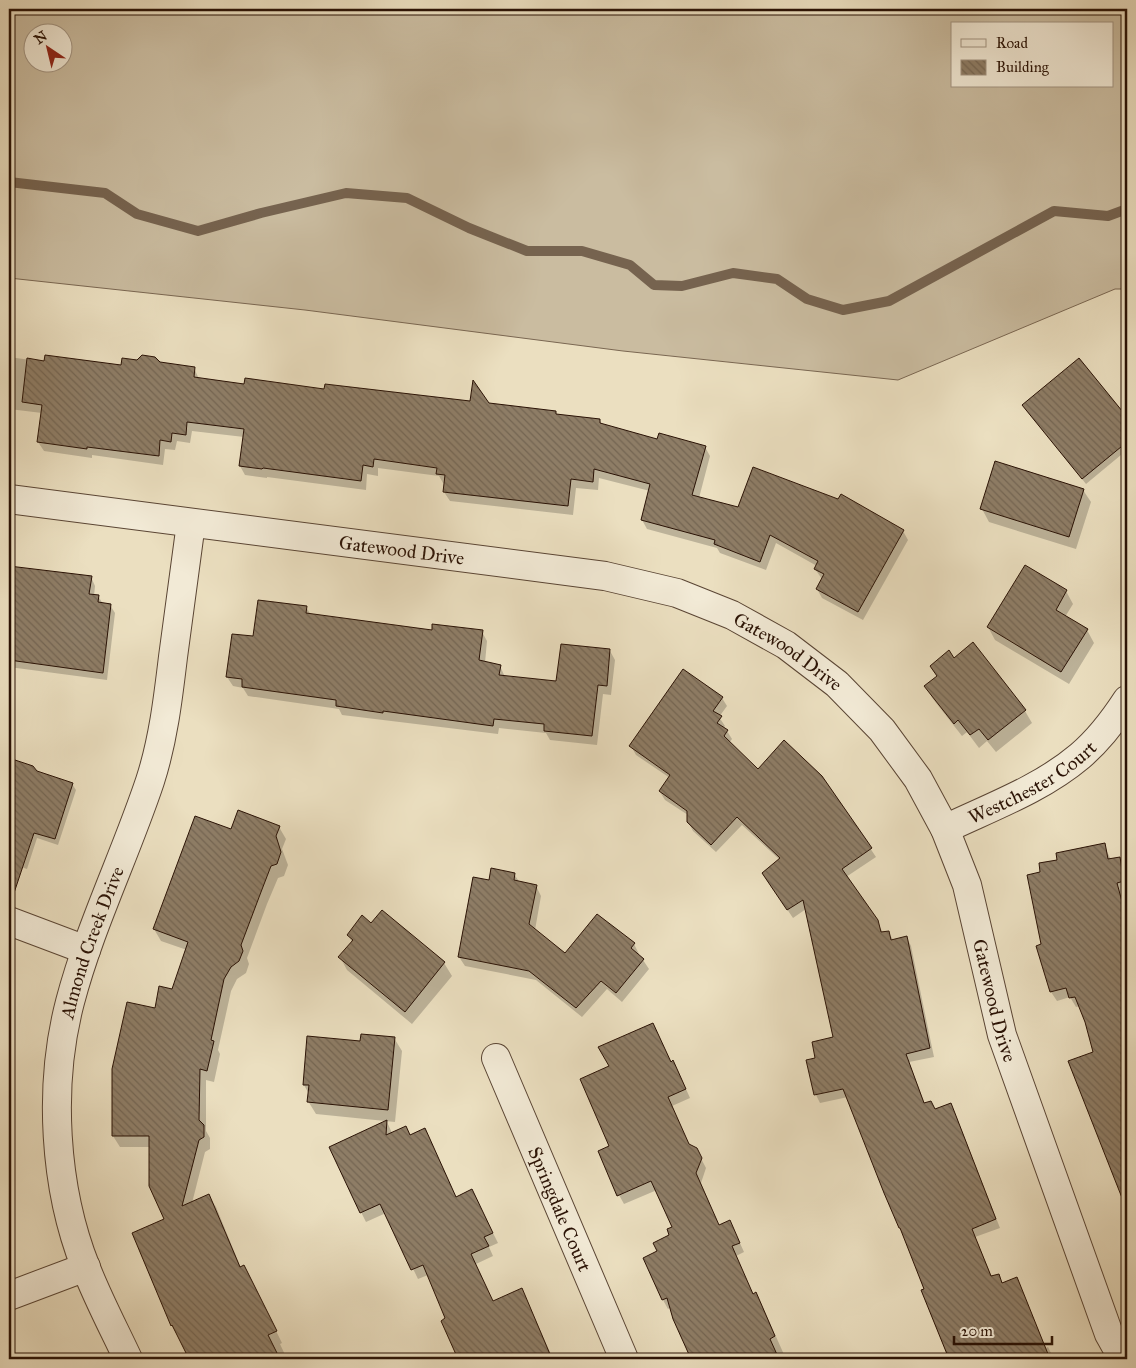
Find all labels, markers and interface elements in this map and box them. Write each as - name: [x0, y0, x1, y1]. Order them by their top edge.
- north arrow: [22, 22, 72, 72]
- legend: [951, 22, 1114, 88]
- text: N: [31, 27, 51, 48]
- text: Road: [996, 34, 1028, 52]
- text: Building: [996, 58, 1050, 76]
- street label: Gatewood Drive: [338, 531, 466, 570]
- street label: Gatewood Drive: [730, 607, 847, 696]
- street label: Westchester Court: [965, 736, 1101, 829]
- street label: Almond Creek Drive: [55, 863, 129, 1022]
- street label: Gatewood Drive: [968, 937, 1022, 1065]
- street label: Springdale Court: [523, 1143, 596, 1275]
- scale bar: [954, 1313, 1051, 1345]
- text: 20 m: [961, 1322, 993, 1340]

